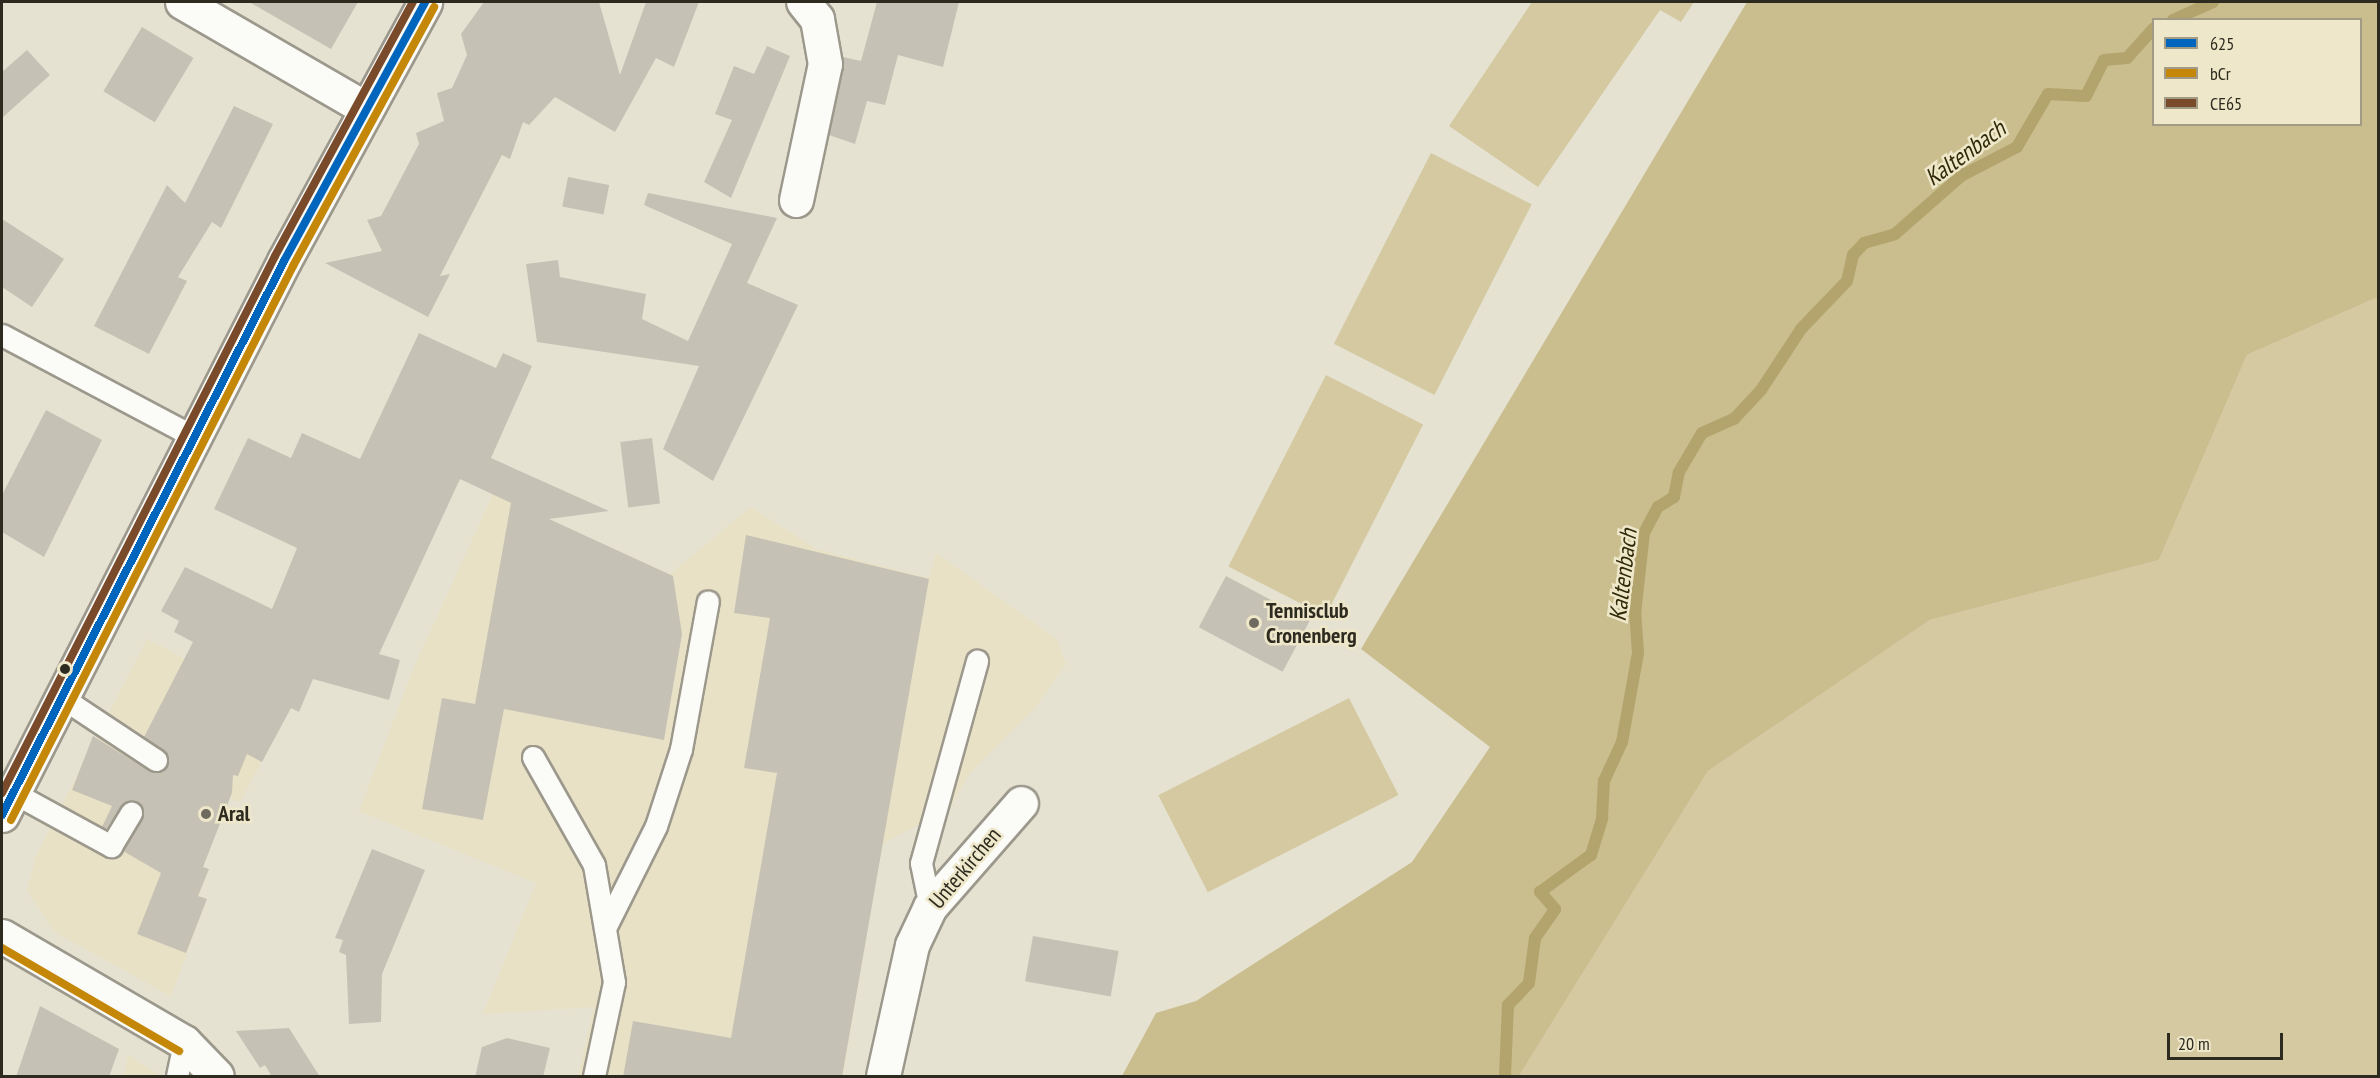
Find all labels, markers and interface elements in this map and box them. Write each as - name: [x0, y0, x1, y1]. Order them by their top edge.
- legend: [2152, 18, 2362, 126]
- text: 625: [2210, 32, 2234, 55]
- text: bCr: [2210, 62, 2231, 85]
- text: CE65: [2210, 92, 2242, 115]
- water label: Kaltenbach: [1919, 114, 2011, 192]
- water label: Kaltenbach: [1603, 527, 1643, 623]
- place label: Tennisclub Cronenberg: [1266, 597, 1357, 648]
- marker: Tennisclub Cronenberg: [1247, 616, 1261, 630]
- unlabelled marker: [59, 663, 71, 675]
- place label: Aral: [218, 801, 250, 827]
- marker: Aral: [199, 807, 213, 821]
- street label: Unterkirchen: [923, 822, 1007, 914]
- scale bar: [2170, 1021, 2286, 1059]
- text: 20 m: [2178, 1032, 2210, 1055]

